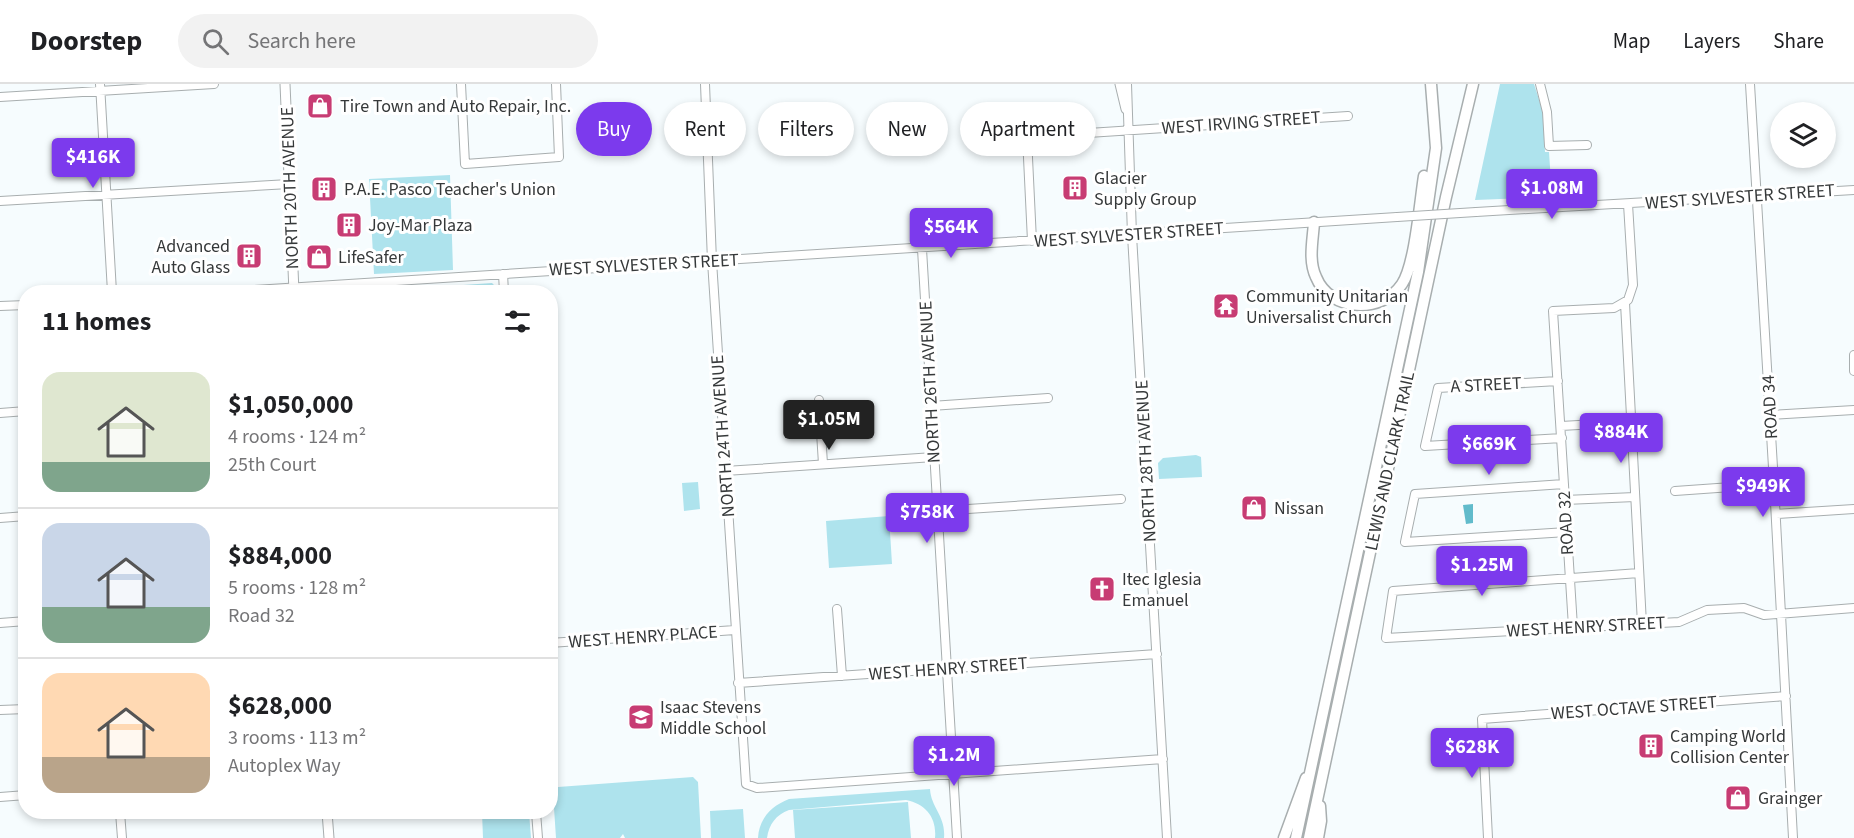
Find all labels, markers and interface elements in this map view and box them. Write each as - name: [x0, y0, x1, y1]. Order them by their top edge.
- search box: [178, 14, 598, 68]
- text: Doorstep: [30, 21, 142, 61]
- icon: search: [199, 25, 232, 58]
- text: Search here: [247, 25, 356, 57]
- text: Map: [1613, 26, 1650, 56]
- text: Layers: [1683, 26, 1740, 56]
- text: Share: [1773, 26, 1824, 56]
- shop icon: Tire Town and Auto Repair, Inc.: [305, 91, 335, 121]
- place label: Tire Town and Auto Repair, Inc.: [340, 94, 571, 119]
- chip: Buy: [576, 102, 652, 156]
- chip: Rent: [664, 102, 746, 156]
- chip: Filters: [758, 102, 854, 156]
- chip: New: [866, 102, 948, 156]
- chip: Apartment: [960, 102, 1096, 156]
- map controls: [1770, 102, 1836, 168]
- button: layers: [1770, 102, 1836, 168]
- street label: WEST IRVING STREET: [1161, 105, 1322, 141]
- street label: NORTH 20TH AVENUE: [275, 106, 305, 270]
- pin: $416K: [51, 138, 135, 189]
- text: $416K: [66, 143, 120, 171]
- place label: Glacier Supply Group: [1094, 166, 1197, 212]
- pin: $1.08M: [1503, 169, 1601, 220]
- building icon: Glacier Supply Group: [1060, 173, 1090, 203]
- building icon: P.A.E. Pasco Teacher's Union: [309, 174, 339, 204]
- text: $1.08M: [1520, 174, 1584, 202]
- place label: P.A.E. Pasco Teacher's Union: [344, 177, 556, 202]
- street label: WEST SYLVESTER STREET: [1644, 178, 1836, 216]
- pin: $564K: [909, 208, 993, 259]
- building icon: Joy-Mar Plaza: [334, 210, 364, 240]
- place label: Joy-Mar Plaza: [368, 213, 472, 238]
- text: $564K: [924, 213, 978, 241]
- street label: WEST SYLVESTER STREET: [1033, 216, 1225, 254]
- place label: Advanced Auto Glass: [152, 234, 230, 280]
- building icon: Advanced Auto Glass: [234, 241, 264, 271]
- shop icon: LifeSafer: [304, 242, 334, 272]
- place label: LifeSafer: [338, 245, 405, 270]
- street label: WEST SYLVESTER STREET: [548, 248, 740, 282]
- place label: Community Unitarian Universalist Church: [1246, 284, 1408, 330]
- temple icon: Community Unitarian Universalist Church: [1211, 291, 1241, 321]
- street label: NORTH 26TH AVENUE: [913, 300, 947, 464]
- text: 11 homes: [42, 303, 151, 340]
- icon: filters: [501, 305, 534, 338]
- street label: NORTH 24TH AVENUE: [705, 354, 741, 518]
- street label: LEWIS AND CLARK TRAIL: [1359, 369, 1421, 553]
- street label: A STREET: [1450, 371, 1523, 399]
- street label: ROAD 34: [1756, 374, 1784, 440]
- street label: NORTH 28TH AVENUE: [1129, 379, 1163, 543]
- text: $1,050,000: [228, 386, 353, 423]
- icon: home: [90, 396, 162, 468]
- pin: $1.05M: [780, 400, 878, 451]
- text: $1.05M: [797, 405, 861, 433]
- pin: $884K: [1579, 413, 1663, 464]
- text: $884K: [1594, 418, 1648, 446]
- text: 4 rooms · 124 m²: [228, 423, 366, 451]
- pin: $669K: [1447, 425, 1531, 476]
- text: $669K: [1462, 430, 1516, 458]
- text: 25th Court: [228, 451, 316, 479]
- pin: $949K: [1721, 467, 1805, 518]
- text: $949K: [1736, 472, 1790, 500]
- street label: ROAD 32: [1552, 490, 1580, 556]
- pin: $758K: [885, 493, 969, 544]
- shop icon: Nissan: [1239, 493, 1269, 523]
- place label: Nissan: [1274, 496, 1324, 521]
- text: $758K: [900, 498, 954, 526]
- text: $884,000: [228, 537, 332, 574]
- pin: $1.25M: [1433, 546, 1531, 597]
- icon: home: [90, 547, 162, 619]
- text: $1.25M: [1450, 551, 1514, 579]
- place label: Itec Iglesia Emanuel: [1122, 567, 1202, 613]
- text: 5 rooms · 128 m²: [228, 574, 366, 602]
- church icon: Itec Iglesia Emanuel: [1087, 574, 1117, 604]
- text: Road 32: [228, 602, 295, 630]
- street label: WEST HENRY STREET: [1506, 610, 1666, 644]
- street label: WEST HENRY PLACE: [567, 619, 719, 655]
- street label: WEST HENRY STREET: [868, 651, 1029, 687]
- text: $628,000: [228, 687, 332, 724]
- street label: WEST OCTAVE STREET: [1550, 690, 1718, 726]
- place label: Isaac Stevens Middle School: [660, 695, 766, 741]
- icon: home: [90, 697, 162, 769]
- school or university icon: Isaac Stevens Middle School: [626, 702, 656, 732]
- text: 3 rooms · 113 m²: [228, 724, 366, 752]
- place label: Camping World Collision Center: [1670, 724, 1790, 770]
- pin: $628K: [1430, 728, 1514, 779]
- building icon: Camping World Collision Center: [1636, 731, 1666, 761]
- text: $628K: [1445, 733, 1499, 761]
- pin: $1.2M: [912, 736, 996, 787]
- text: $1.2M: [928, 741, 980, 769]
- text: Autoplex Way: [228, 752, 341, 780]
- shop icon: Grainger: [1723, 783, 1753, 813]
- place label: Grainger: [1758, 786, 1823, 811]

